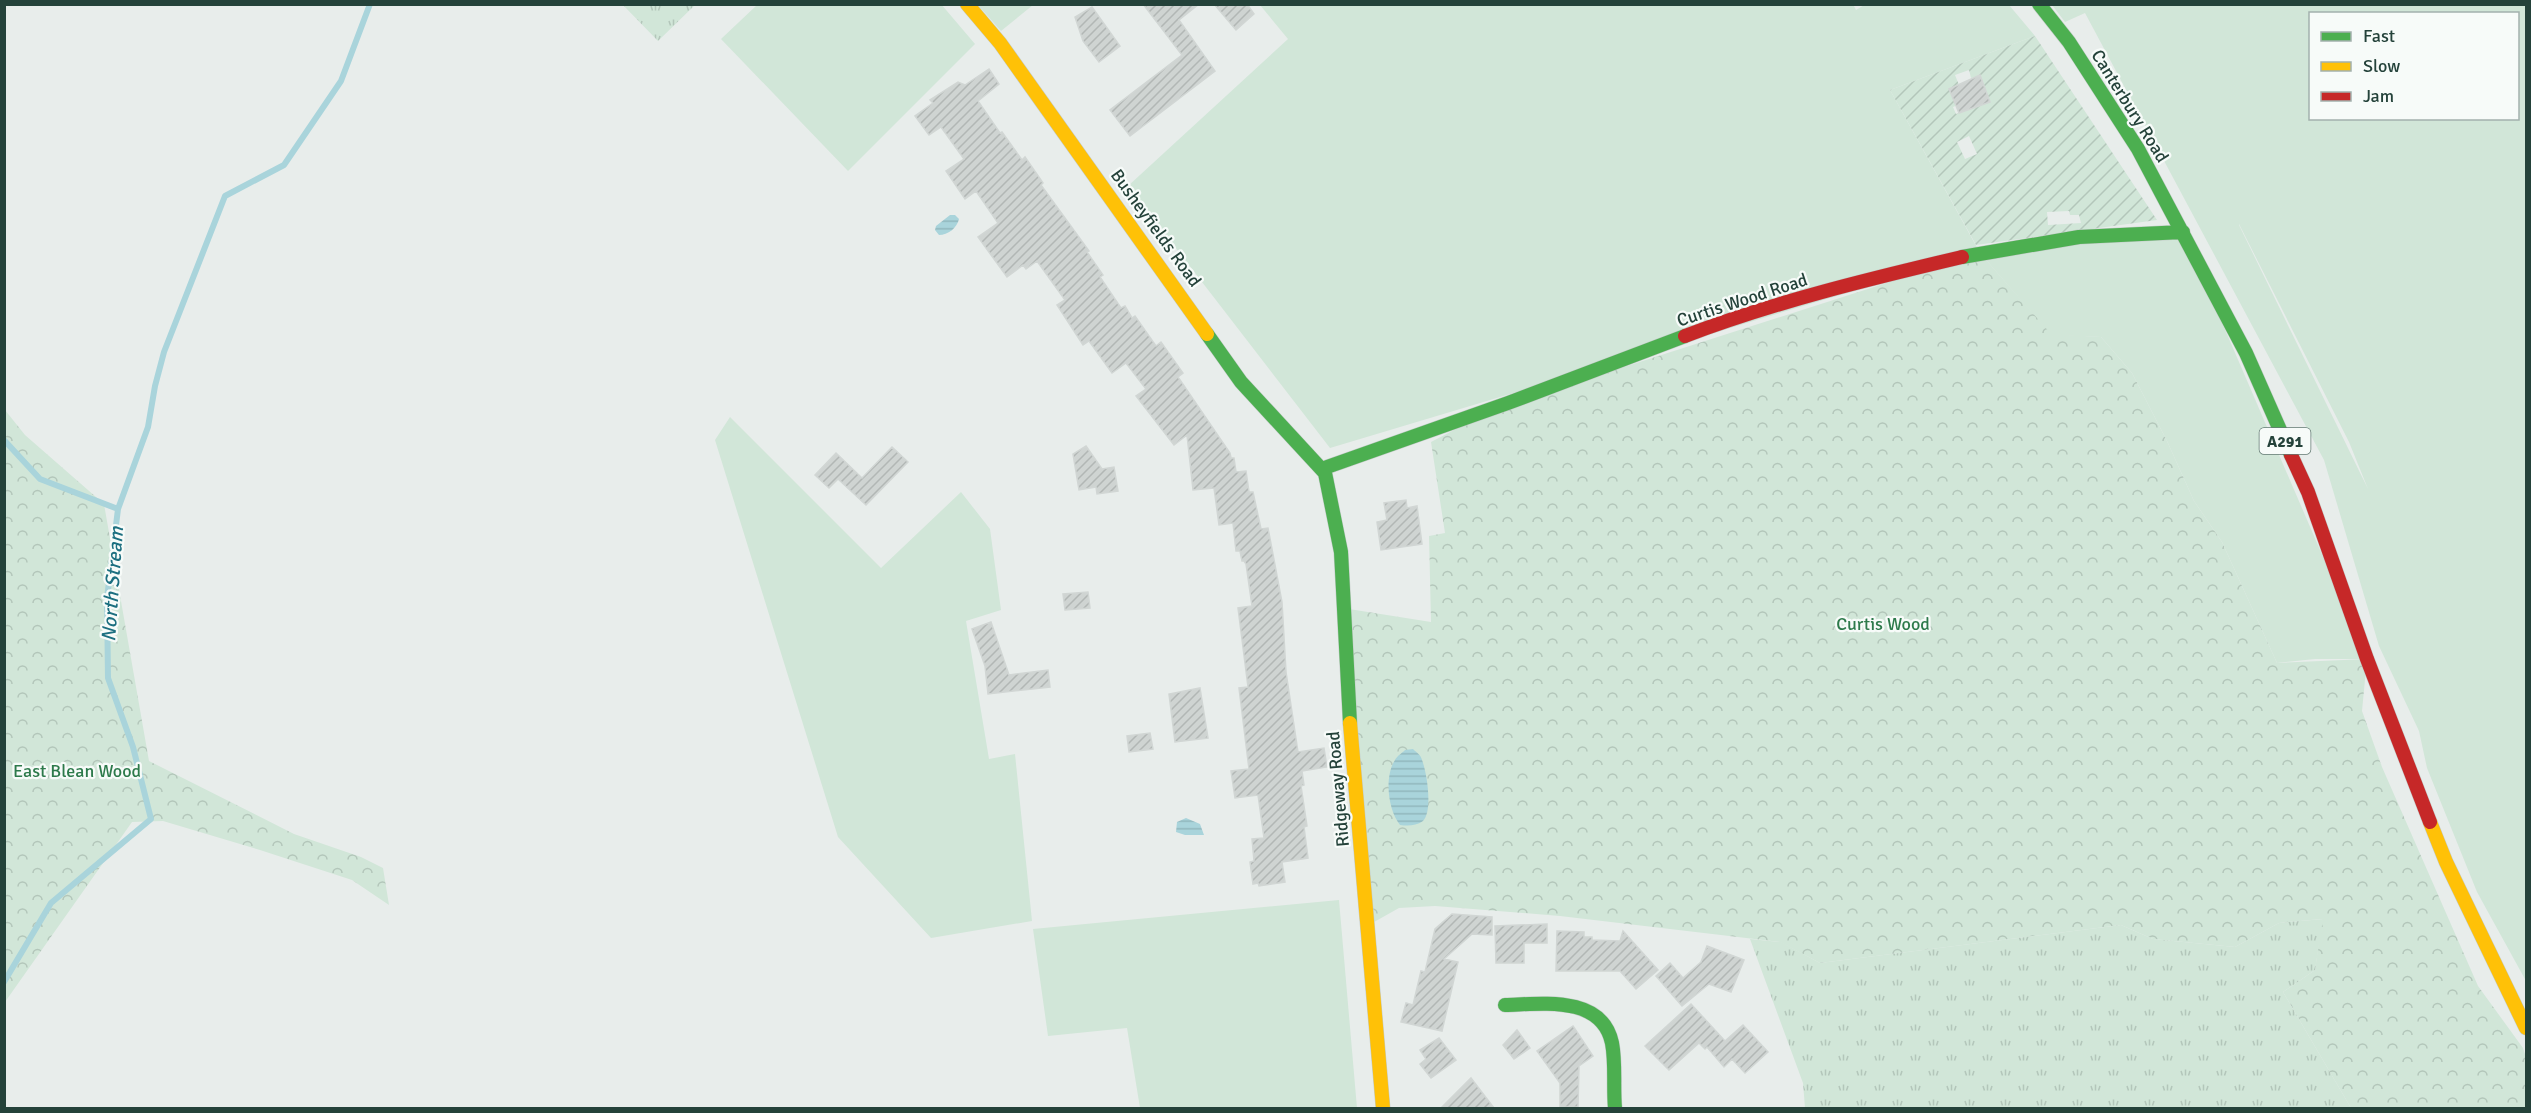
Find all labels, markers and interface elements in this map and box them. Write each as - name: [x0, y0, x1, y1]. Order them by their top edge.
- legend: [2309, 12, 2519, 120]
- text: Fast: [2363, 25, 2395, 47]
- street label: Canterbury Road: [2087, 46, 2173, 166]
- text: Slow: [2363, 55, 2400, 77]
- text: Jam: [2363, 85, 2394, 107]
- street label: Busheyfields Road: [1106, 165, 1206, 291]
- street label: Curtis Wood Road: [1674, 269, 1810, 331]
- road number: A291: [2260, 428, 2310, 454]
- water label: North Stream: [96, 525, 129, 642]
- park label: Curtis Wood: [1836, 613, 1930, 635]
- street label: Ridgeway Road: [1322, 730, 1354, 848]
- park label: East Blean Wood: [13, 760, 141, 782]

